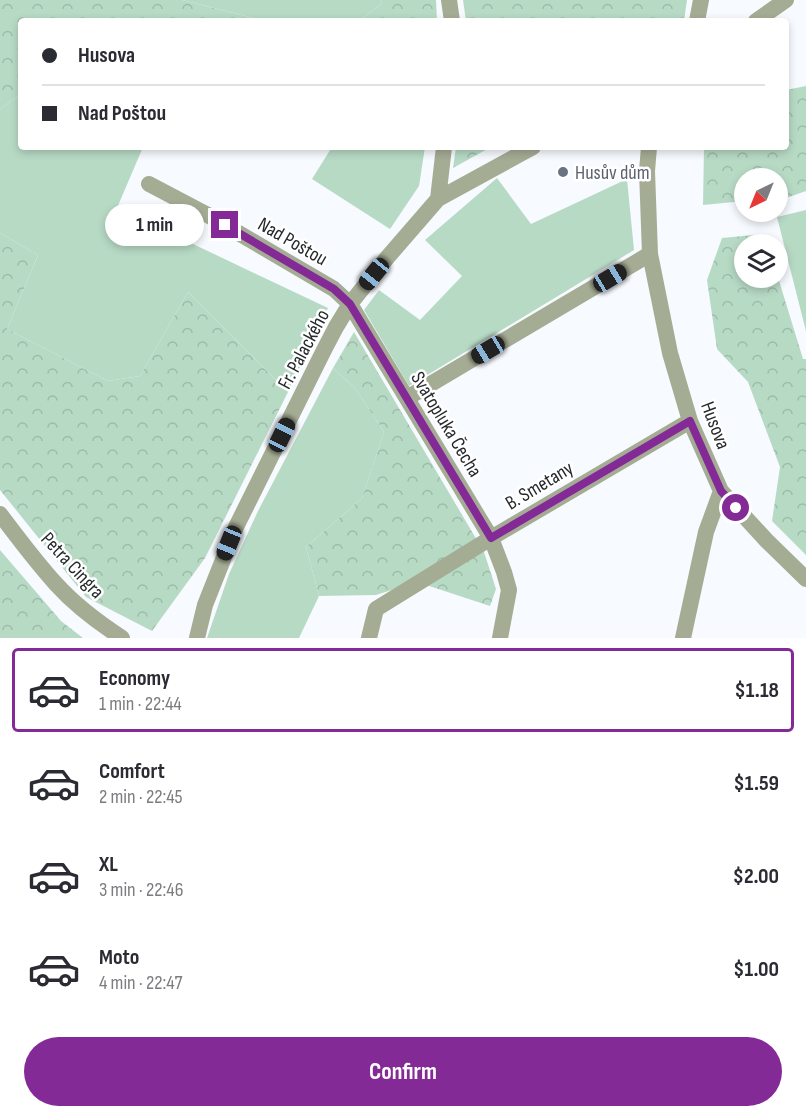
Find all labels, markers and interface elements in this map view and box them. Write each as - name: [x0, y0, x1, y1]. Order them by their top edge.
- text: Husova: [78, 42, 135, 69]
- text: Nad Poštou: [78, 100, 166, 127]
- place label: Husův dům: [575, 161, 650, 185]
- marker: Husův dům: [556, 165, 570, 179]
- north arrow: [734, 168, 788, 222]
- map controls: [734, 168, 788, 288]
- callout: 1 min: [105, 204, 204, 246]
- route end: [211, 211, 238, 238]
- street label: Nad Poštou: [254, 212, 331, 271]
- text: 1 min: [136, 213, 173, 237]
- button: layers: [734, 234, 788, 288]
- car: [356, 254, 392, 294]
- car: [590, 261, 630, 295]
- street label: Fr. Palackého: [273, 306, 335, 393]
- car: [468, 333, 508, 367]
- street label: Svatopluka Čecha: [405, 368, 487, 482]
- street label: Husova: [695, 398, 735, 453]
- car: [266, 415, 298, 455]
- street label: B. Smetany: [501, 456, 578, 515]
- route start: [722, 494, 749, 521]
- car: [214, 523, 244, 563]
- street label: Petra Cingra: [36, 528, 109, 604]
- icon: car: [27, 663, 81, 717]
- text: Economy: [99, 665, 170, 692]
- text: $1.18: [734, 677, 779, 704]
- text: 1 min · 22:44: [99, 692, 182, 716]
- icon: car: [27, 756, 81, 810]
- text: Comfort: [99, 758, 165, 785]
- text: $1.59: [733, 770, 779, 797]
- text: 2 min · 22:45: [99, 785, 183, 809]
- icon: car: [27, 849, 81, 903]
- text: XL: [99, 851, 118, 878]
- text: $2.00: [733, 863, 779, 890]
- text: 3 min · 22:46: [99, 878, 183, 902]
- icon: car: [27, 942, 81, 996]
- text: Moto: [99, 944, 139, 971]
- text: $1.00: [733, 956, 779, 983]
- text: 4 min · 22:47: [99, 971, 183, 995]
- button: Confirm: [24, 1037, 782, 1106]

